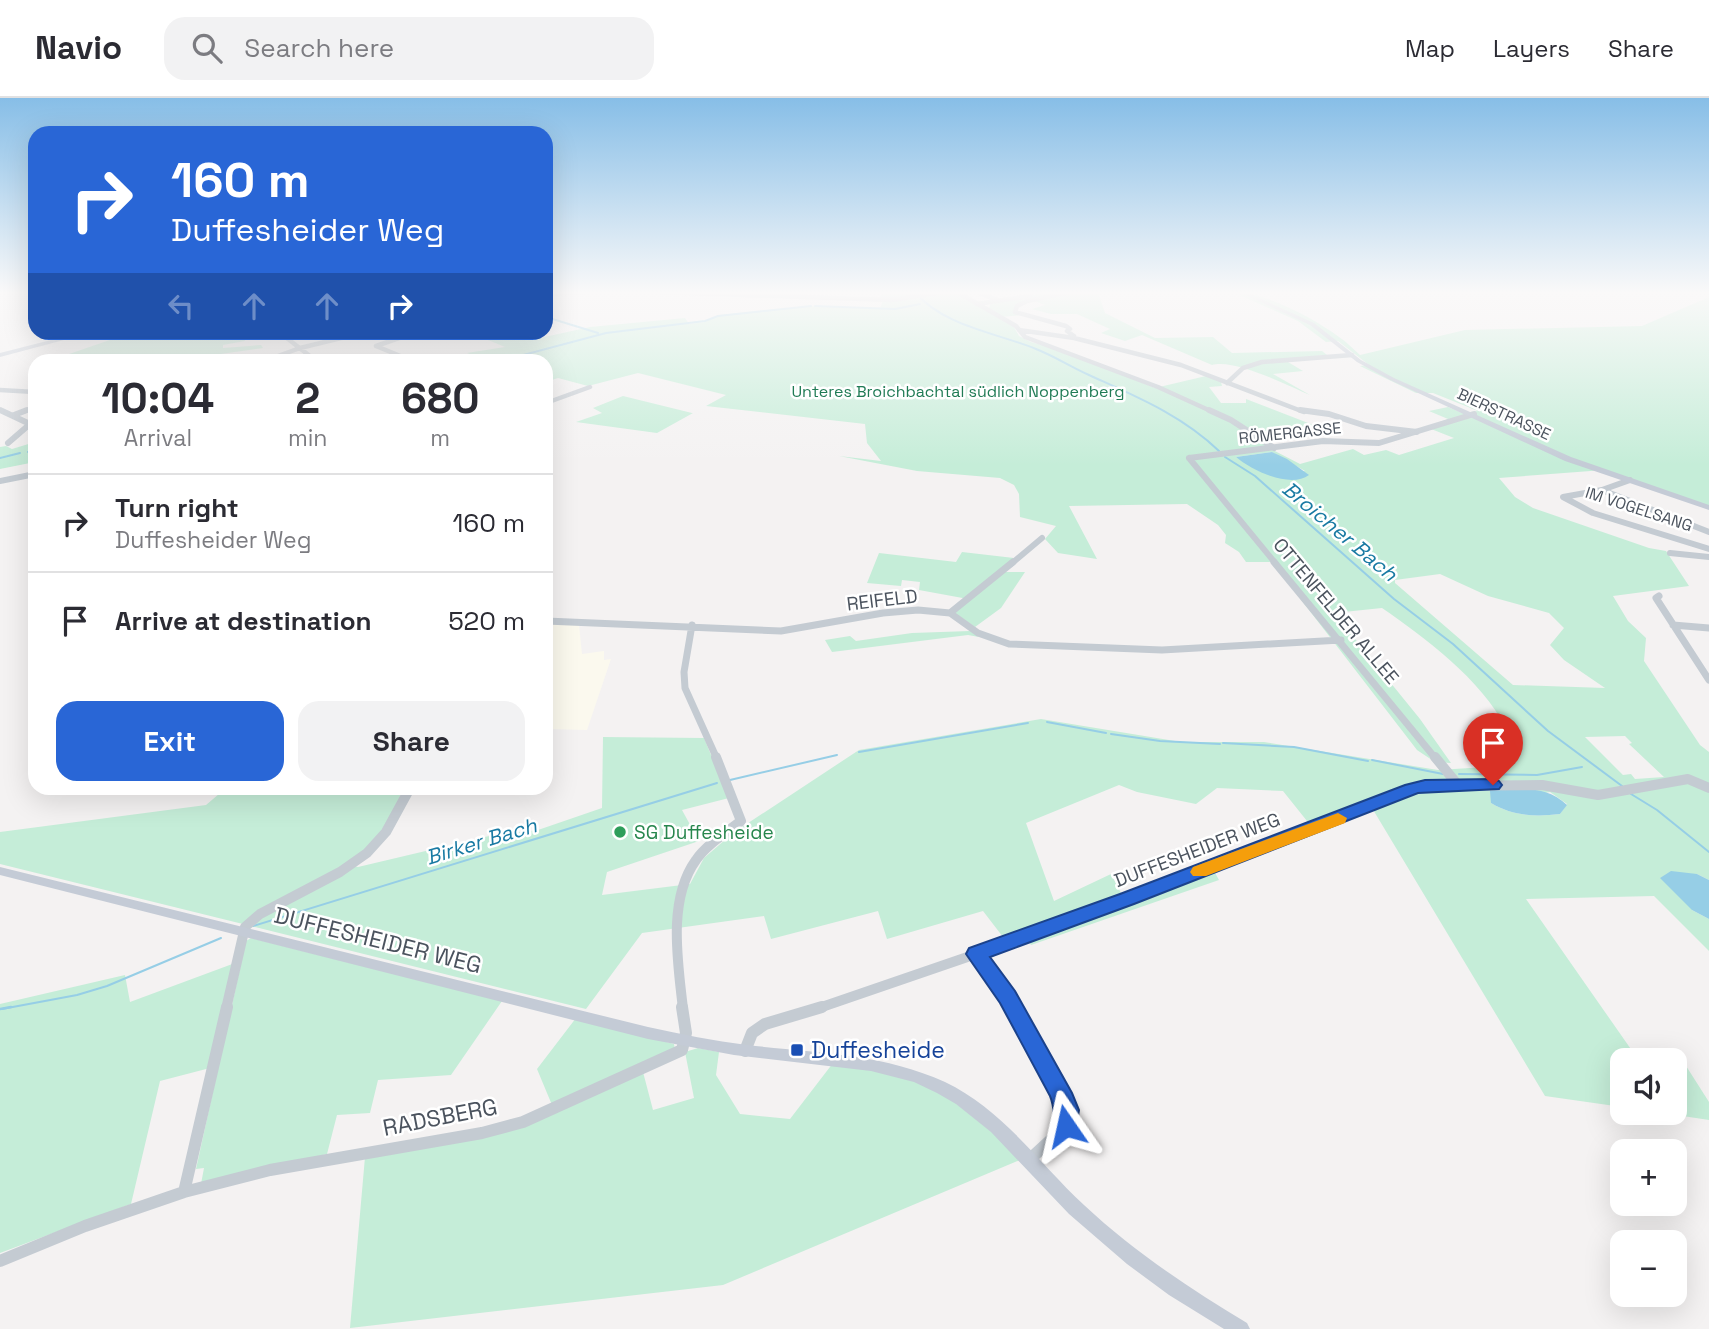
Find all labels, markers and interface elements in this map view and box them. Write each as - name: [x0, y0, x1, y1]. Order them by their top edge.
- search box: [164, 17, 654, 80]
- text: Navio: [35, 27, 122, 69]
- icon: search: [188, 29, 226, 67]
- text: Search here: [244, 31, 394, 65]
- text: Map: [1405, 33, 1455, 64]
- text: Layers: [1493, 33, 1570, 64]
- text: Share: [1608, 33, 1674, 64]
- text: 160 m: [171, 149, 309, 211]
- icon: right: [56, 154, 147, 245]
- text: Duffesheider Weg: [171, 210, 444, 250]
- icon: left: [162, 287, 200, 325]
- icon: ahead: [235, 287, 273, 325]
- icon: ahead: [308, 287, 346, 325]
- icon: right: [381, 287, 419, 325]
- text: 10:04: [102, 372, 214, 425]
- text: 2: [295, 372, 320, 425]
- text: 680: [401, 372, 479, 425]
- park label: Unteres Broichbachtal südlich Noppenberg: [791, 381, 1125, 402]
- street label: BIERSTRASSE: [1454, 383, 1554, 445]
- street label: RÖMERGASSE: [1238, 417, 1342, 449]
- text: Arrival: [124, 423, 192, 453]
- text: min: [288, 423, 327, 453]
- text: m: [430, 423, 450, 453]
- water label: Broicher Bach: [1277, 475, 1404, 588]
- street label: IM VOGELSANG: [1583, 482, 1695, 536]
- text: Turn right: [115, 491, 239, 525]
- icon: right: [56, 504, 94, 542]
- text: 160 m: [453, 506, 525, 540]
- text: Duffesheider Weg: [115, 525, 311, 555]
- street label: OTTENFELDER ALLEE: [1268, 533, 1404, 689]
- street label: REIFELD: [845, 583, 919, 617]
- icon: arrive: [56, 602, 94, 640]
- text: Arrive at destination: [115, 604, 372, 638]
- text: 520 m: [448, 604, 525, 638]
- button: Exit: [56, 701, 284, 781]
- button: Share: [298, 701, 525, 781]
- pin: [1463, 713, 1523, 785]
- icon: arrive: [1474, 724, 1512, 762]
- street label: DUFFESHEIDER WEG: [1110, 807, 1284, 893]
- water label: Birker Bach: [422, 811, 541, 871]
- place label: SG Duffesheide: [634, 820, 774, 845]
- marker: SG Duffesheide: [612, 824, 628, 840]
- street label: DUFFESHEIDER WEG: [271, 900, 485, 980]
- place label: Duffesheide: [811, 1035, 945, 1065]
- marker: Duffesheide: [789, 1042, 805, 1058]
- map controls: [1610, 1048, 1687, 1307]
- button: sound: [1610, 1048, 1687, 1125]
- position arrow: [1029, 1089, 1103, 1163]
- street label: RADSBERG: [380, 1091, 500, 1143]
- button: +: [1610, 1139, 1687, 1216]
- button: −: [1610, 1230, 1687, 1307]

